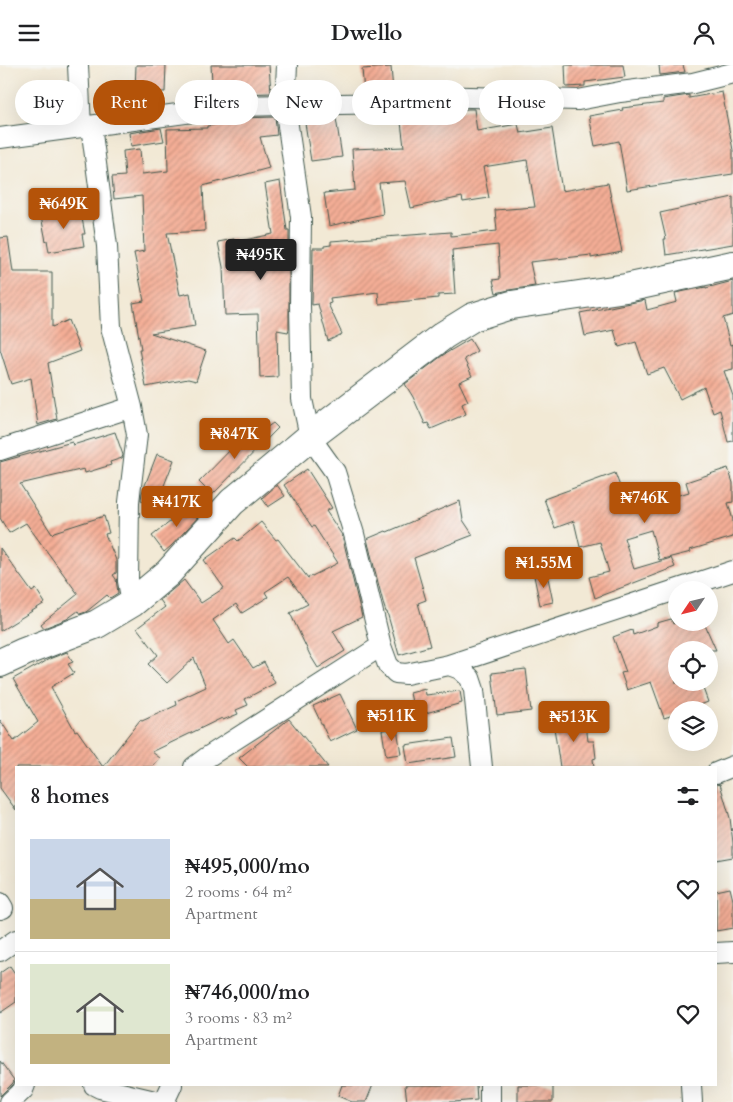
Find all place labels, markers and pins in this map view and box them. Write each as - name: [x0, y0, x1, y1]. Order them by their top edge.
- pin: ₦649K: [29, 187, 99, 230]
- pin: ₦495K: [226, 239, 296, 281]
- pin: ₦847K: [200, 417, 270, 460]
- pin: ₦746K: [610, 481, 680, 524]
- pin: ₦417K: [142, 485, 212, 528]
- pin: ₦1.55M: [503, 547, 585, 589]
- pin: ₦511K: [357, 699, 427, 742]
- pin: ₦513K: [539, 701, 609, 743]

